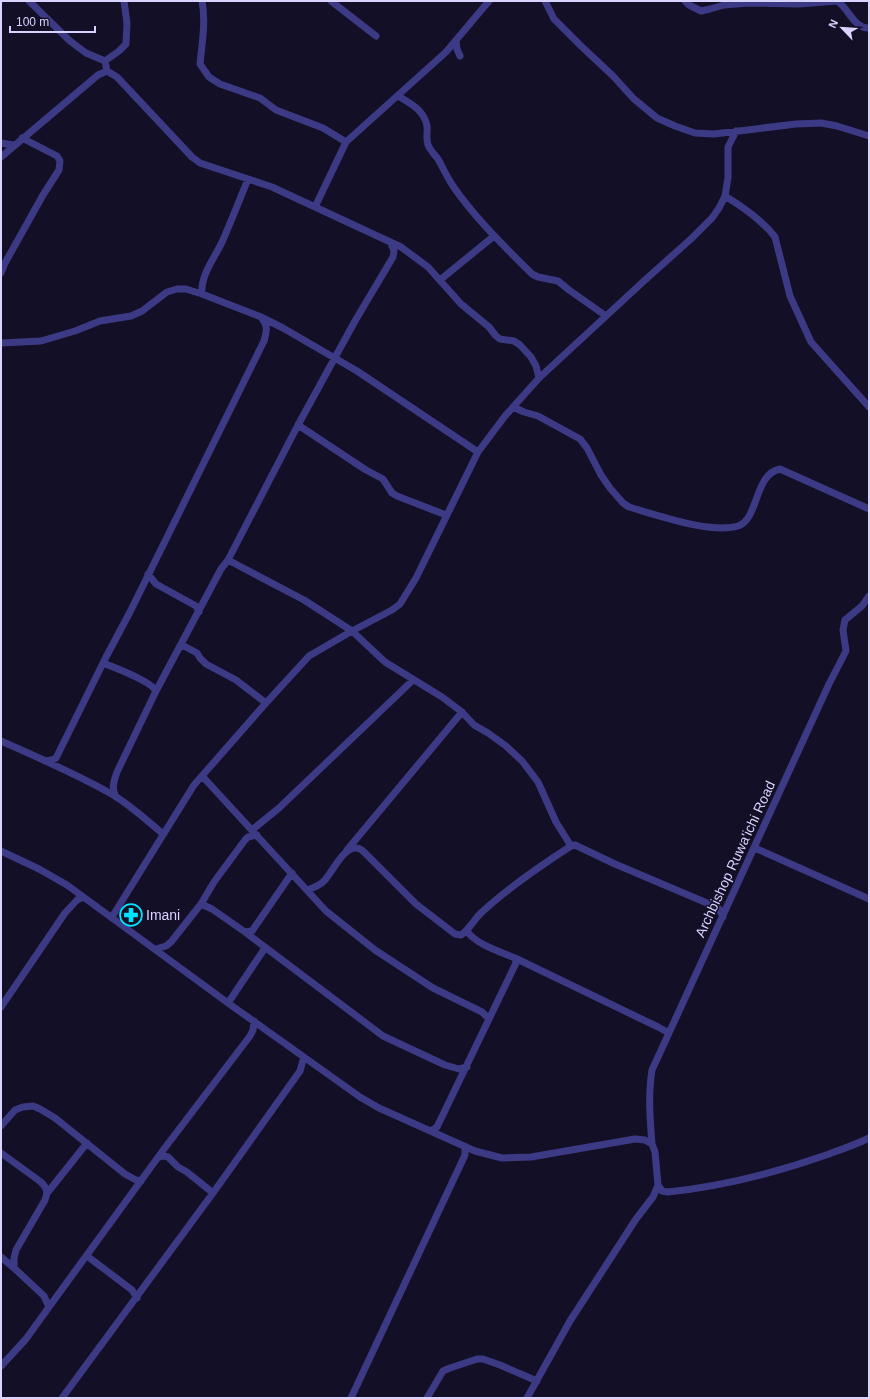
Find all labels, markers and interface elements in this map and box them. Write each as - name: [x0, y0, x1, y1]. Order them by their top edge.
- scale bar: [10, 8, 95, 34]
- north arrow: [822, 8, 862, 48]
- text: 100 m: [16, 15, 49, 29]
- text: N: [826, 18, 840, 30]
- street label: Archbishop Ruwa'ichi Road: [692, 778, 778, 940]
- pharmacy icon: Imani: [118, 902, 144, 928]
- place label: Imani: [146, 907, 180, 923]

